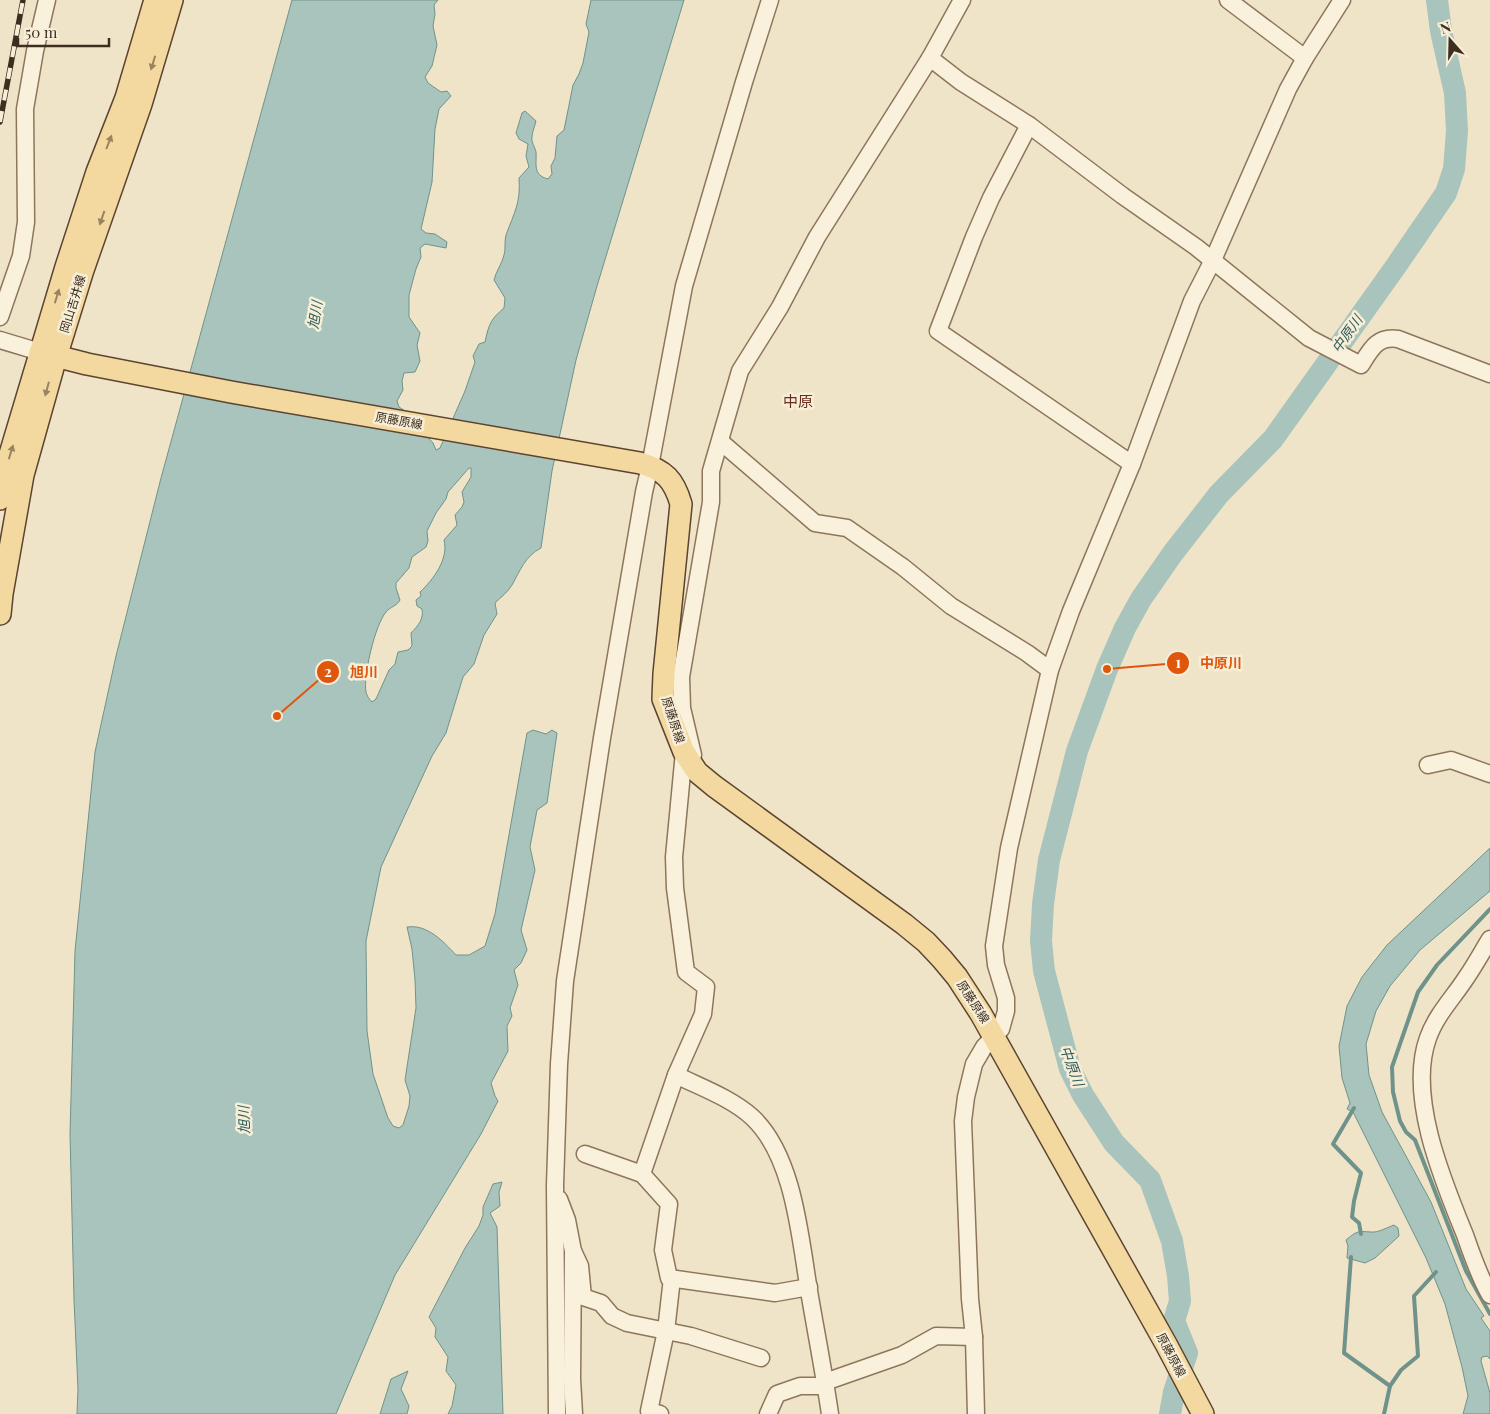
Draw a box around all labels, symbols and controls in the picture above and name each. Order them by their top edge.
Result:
scale bar [18,15,109,47]
north arrow [1425,15,1475,65]
text: N [1437,17,1453,38]
text: 50 m [25,22,58,42]
one-way arrow [149,56,157,71]
one-way arrow [105,134,113,149]
one-way arrow [98,210,105,225]
street label: 岡山吉井線 [56,273,88,335]
one-way arrow [53,288,61,303]
water label: 旭川 [303,298,326,330]
water label: 中原川 [1327,309,1368,356]
one-way arrow [43,382,51,397]
district label: 中原 [783,391,813,411]
street label: 原藤原線 [374,408,424,432]
one-way arrow [8,444,16,459]
callout: 中原川 [1165,648,1252,677]
text: 1 [1175,652,1181,672]
text: 中原川 [1200,653,1242,672]
callout: 旭川 [315,657,388,686]
text: 2 [324,661,332,681]
text: 旭川 [350,662,378,681]
street label: 原藤原線 [659,694,689,745]
street label: 原藤原線 [954,977,994,1026]
water label: 中原川 [1056,1043,1089,1091]
water label: 旭川 [233,1104,253,1134]
street label: 原藤原線 [1154,1330,1190,1379]

